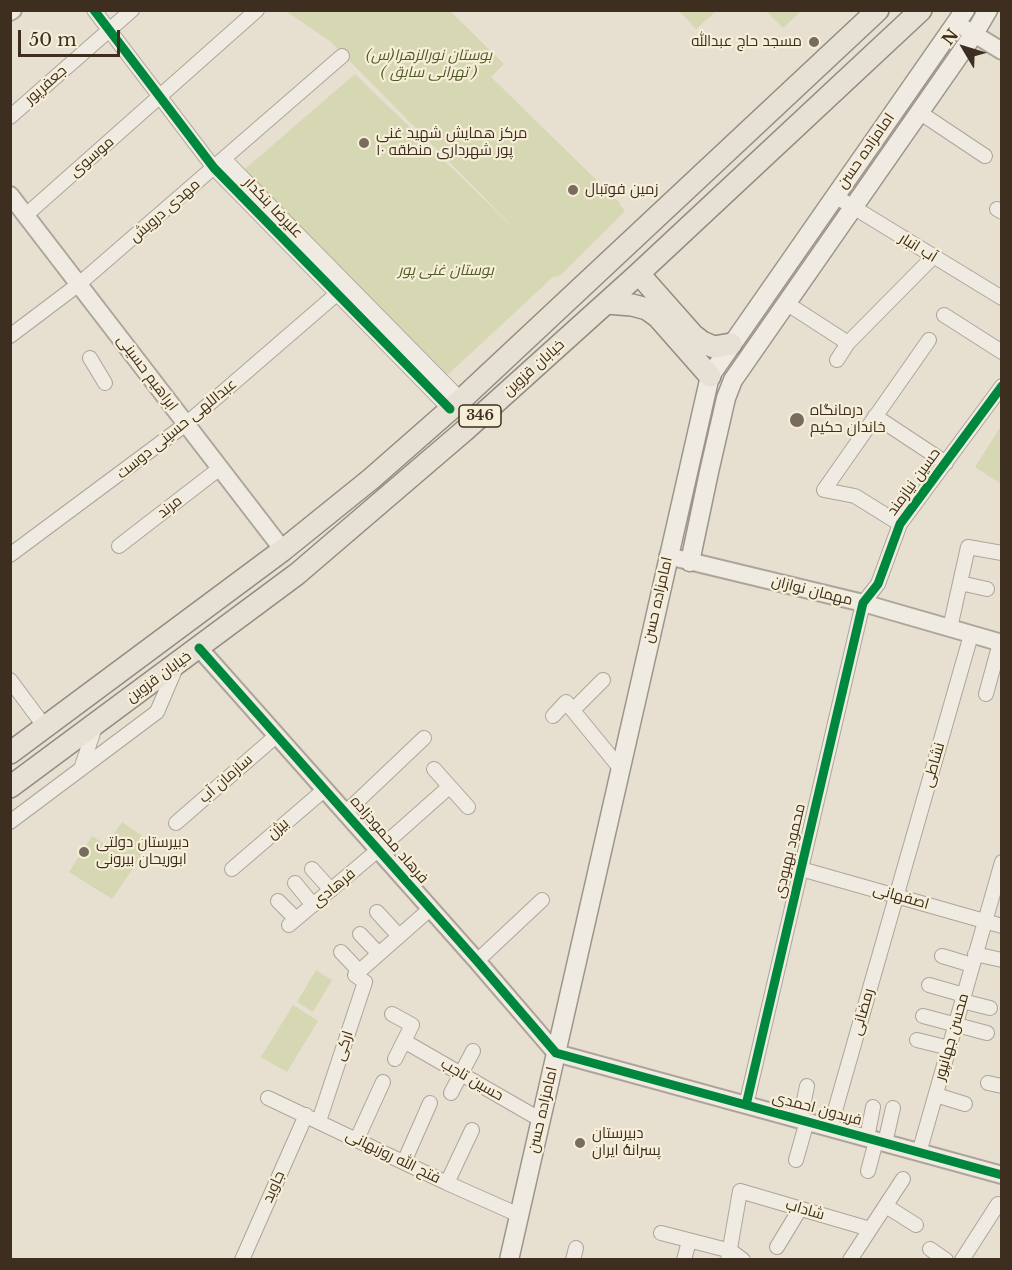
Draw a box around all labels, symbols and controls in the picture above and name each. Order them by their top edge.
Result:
scale bar [21,18,123,56]
north arrow [934,18,994,78]
text: N [937,25,962,49]
text: 50 m [29,29,77,51]
place label: مسجد حاج عبدالله [691,33,802,51]
marker: مسجد حاج عبدالله [807,35,821,49]
park label: بوستان نورالزهرا(س) ( تهرانی سابق ) [366,47,492,82]
street label: جعفرپور [21,62,71,108]
street label: امامزاده حسن [833,110,899,192]
place label: مرکز همایش شهید غنی پور شهرداری منطقه ۱۰ [376,125,527,160]
street label: موسوی [66,133,118,181]
marker: مرکز همایش شهید غنی پور شهرداری منطقه ۱۰ [357,136,371,150]
street label: علیرضا بنکدار [240,174,306,242]
street label: مهدی درویش [126,176,204,246]
place label: زمین فوتبال [585,181,658,199]
marker: زمین فوتبال [566,183,580,197]
street label: آب انبار [896,230,940,266]
park label: بوستان غنی پور [398,262,494,280]
street label: ابراهیم حسینی [113,331,181,415]
street label: خیابان قزوین [500,336,568,400]
street label: عبداللهی حسینی دوست [113,375,241,483]
place label: درمانگاه خاندان حکیم [810,402,886,437]
road number: 346 [459,405,501,427]
marker: درمانگاه خاندان حکیم [788,411,806,429]
street label: حسین نیازمند [883,445,945,519]
street label: مرند [154,492,186,522]
street label: امامزاده حسن [639,555,677,645]
street label: مهمان نوازان [770,572,854,610]
street label: خیابان قزوین [123,647,195,707]
street label: نشاطی [919,741,949,789]
street label: سازمان آب [196,751,256,807]
street label: فرهاد محمودزاده [346,793,432,887]
street label: محمود بهبودی [770,802,810,900]
street label: بیژن [263,815,293,843]
place label: دبیرستان دولتی ابوریحان بیرونی [96,834,189,869]
marker: دبیرستان دولتی ابوریحان بیرونی [77,845,91,859]
street label: فرهادی [309,865,359,911]
street label: اصفهانی [871,880,931,914]
street label: رمضانی [848,986,878,1038]
street label: محسن جهانپور [931,991,973,1083]
street label: ارکی [331,1029,357,1063]
street label: حسین تاجب [437,1055,507,1105]
street label: امامزاده حسن [524,1065,562,1155]
street label: فریدون احمدی [770,1088,864,1130]
place label: دبیرستان پسرانهٔ ایران [592,1125,661,1160]
street label: فتح الله روزبهانی [343,1126,443,1188]
marker: دبیرستان پسرانهٔ ایران [573,1136,587,1150]
street label: جاوید [259,1168,289,1206]
street label: شاداب [783,1196,827,1224]

